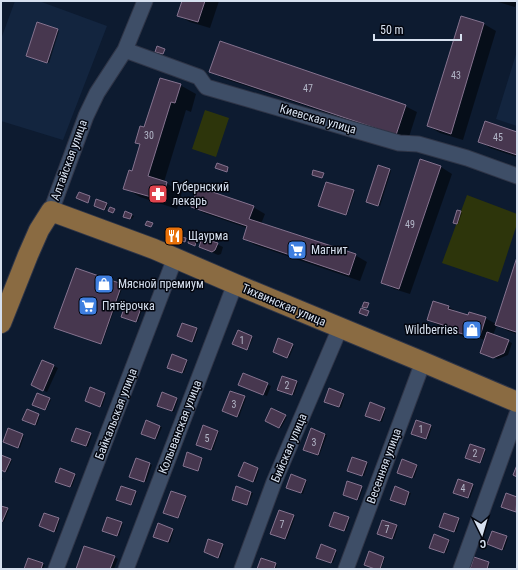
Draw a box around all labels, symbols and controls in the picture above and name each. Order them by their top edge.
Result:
scale bar [374,16,461,42]
text: 50 m [380,23,404,37]
house number: 43 [451,70,461,81]
house number: 47 [303,83,313,94]
street label: Киевская улица [278,101,358,137]
street label: Алтайская улица [48,118,90,202]
house number: 30 [144,130,154,141]
house number: 45 [493,132,503,143]
place label: Губернский лекарь [172,180,229,208]
pharmacy icon: Губернский лекарь [147,183,169,205]
house number: 49 [405,219,415,230]
restaurant icon: Щаурма [163,225,185,247]
place label: Щаурма [188,229,228,243]
supermarket icon: Магнит [286,239,308,261]
place label: Магнит [311,243,348,257]
shop icon: Мясной премиум [93,273,115,295]
place label: Мясной премиум [118,277,204,291]
street label: Тихвинская улица [240,281,328,329]
supermarket icon: Пятёрочка [77,295,99,317]
place label: Пятёрочка [102,299,155,313]
shop icon: Wildberries [461,319,483,341]
place label: Wildberries [405,323,458,337]
house number: 1 [240,335,244,346]
street label: Байкальская улица [92,366,140,462]
street label: Колыванская улица [156,378,204,476]
house number: 2 [285,380,290,391]
house number: 3 [232,399,237,410]
street label: Бийская улица [268,411,310,485]
house number: 1 [419,424,423,435]
street label: Весенняя улица [364,426,404,505]
house number: 5 [205,433,210,444]
house number: 3 [312,437,317,448]
house number: 2 [473,448,478,459]
house number: 4 [461,483,466,494]
north arrow [462,514,502,554]
house number: 7 [280,519,285,530]
house number: 7 [385,524,390,535]
text: С [479,537,487,550]

